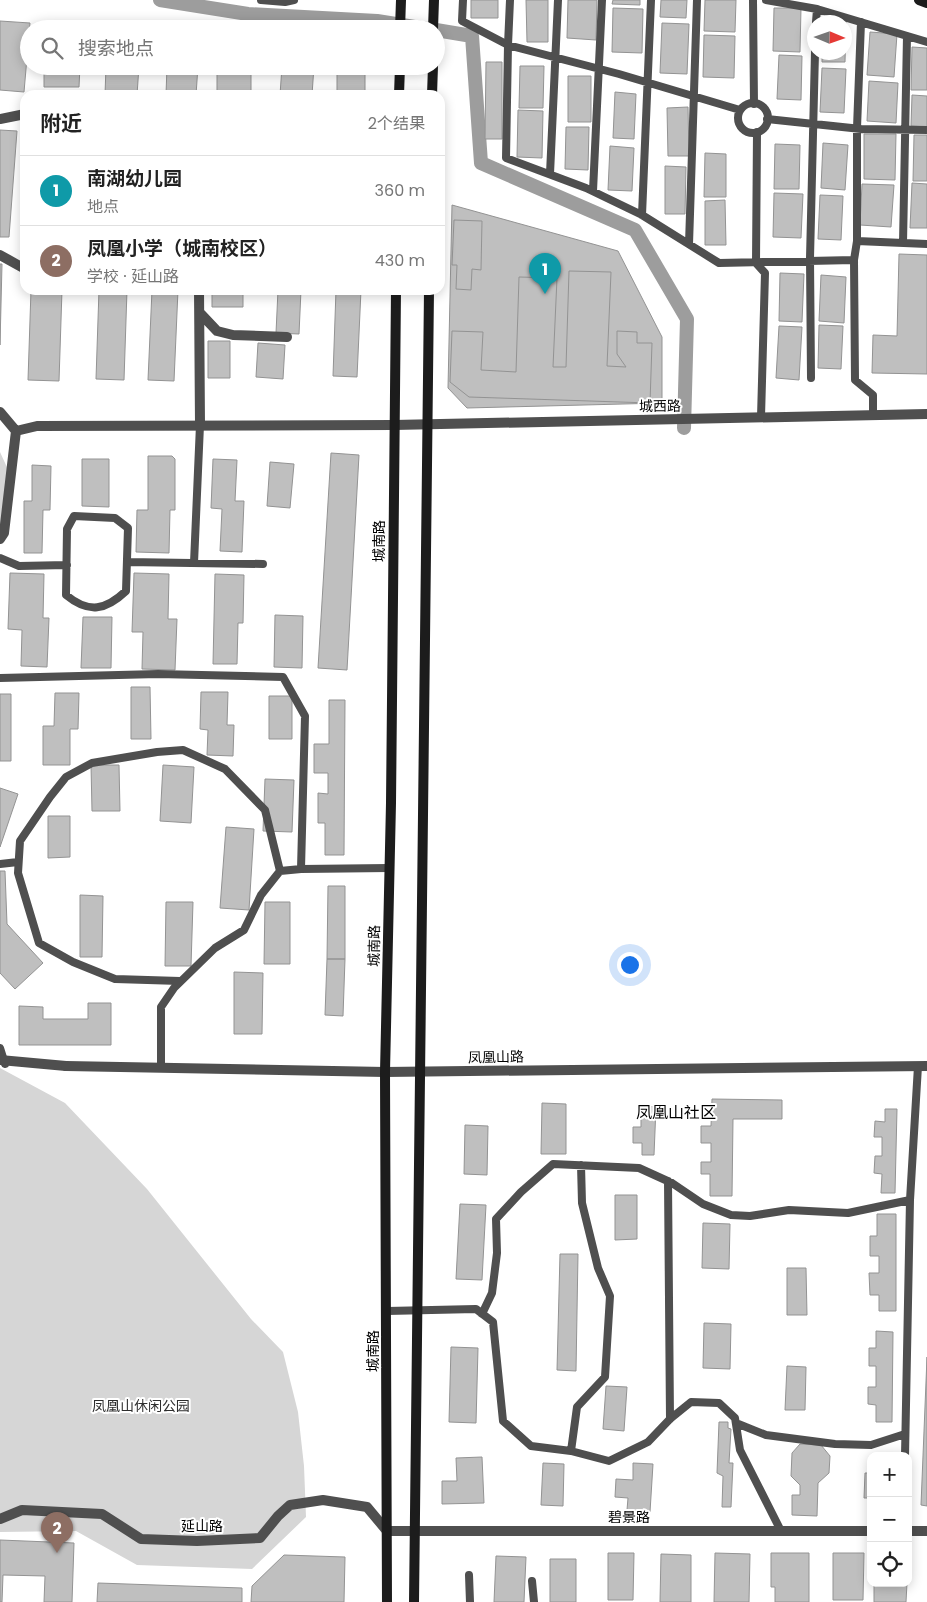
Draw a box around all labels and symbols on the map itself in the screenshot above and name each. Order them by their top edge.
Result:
north arrow [807,15,852,60]
pin: 1 [529,253,561,294]
street label: 城西路 [639,396,681,416]
street label: 城南路 [369,520,389,562]
street label: 城南路 [364,925,384,967]
your location [617,952,643,978]
street label: 凤凰山路 [468,1047,524,1067]
district label: 凤凰山社区 [636,1101,716,1124]
street label: 城南路 [363,1330,383,1372]
park label: 凤凰山休闲公园 [92,1396,190,1416]
street label: 碧景路 [608,1507,650,1527]
pin: 2 [41,1512,73,1553]
street label: 延山路 [181,1516,223,1536]

